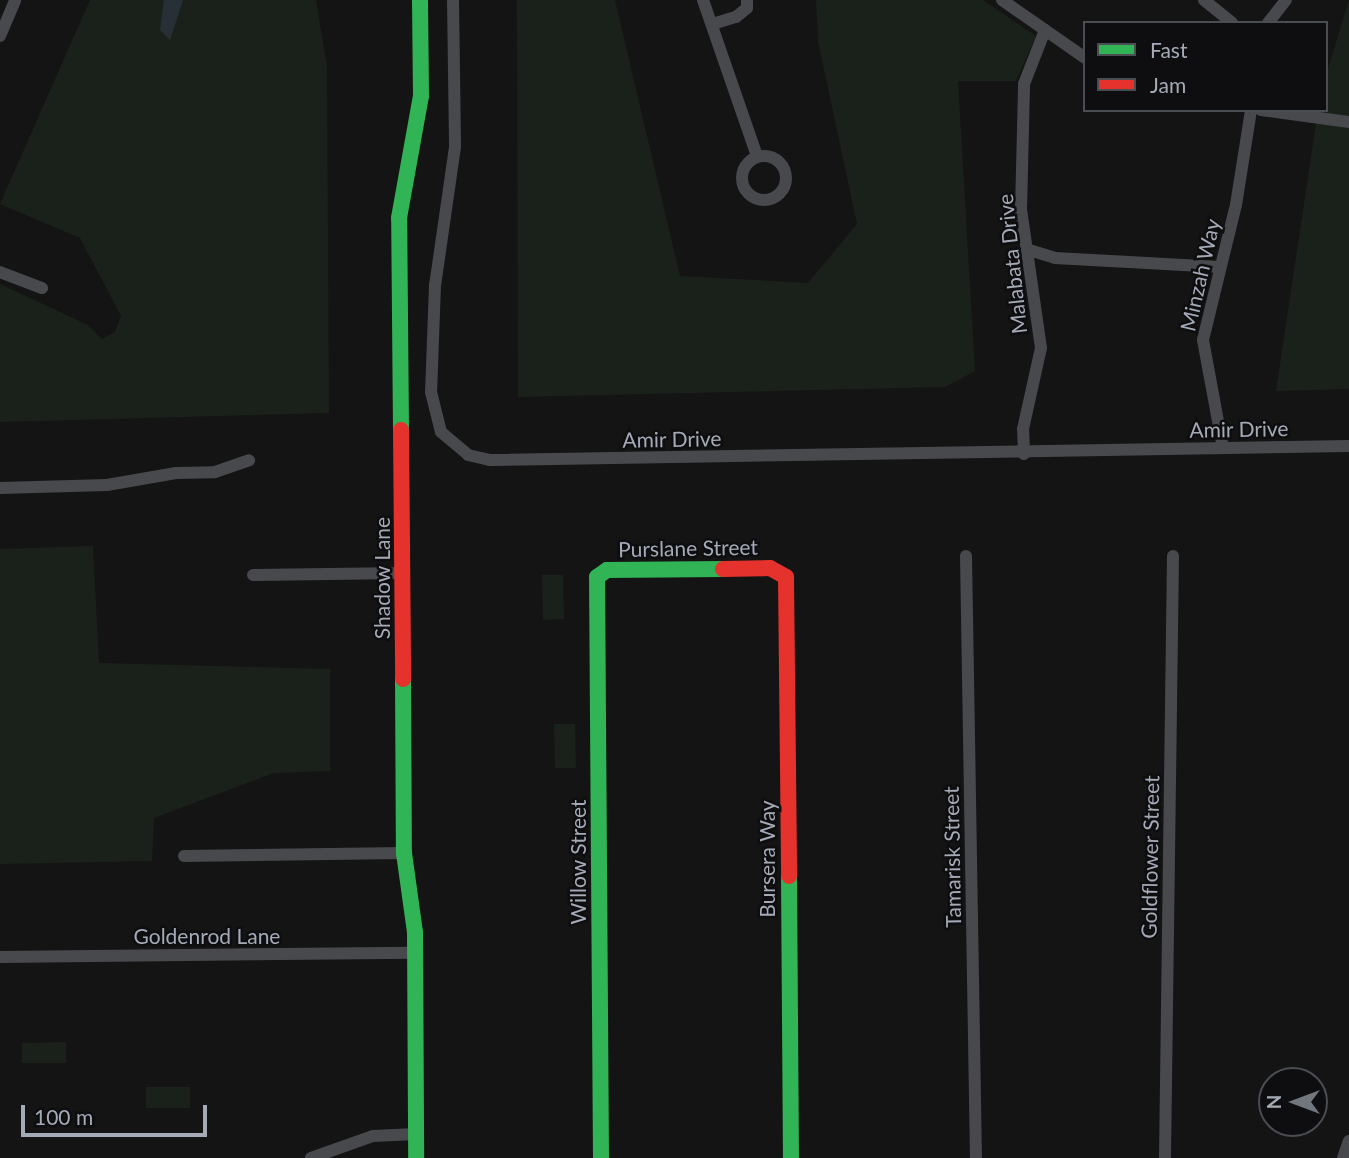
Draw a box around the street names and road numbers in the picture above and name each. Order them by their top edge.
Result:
street label: Malabata Drive [992,193,1032,335]
street label: Minzah Way [1175,216,1225,334]
street label: Amir Drive [1189,416,1289,442]
street label: Amir Drive [622,426,722,452]
street label: Shadow Lane [369,517,395,639]
street label: Purslane Street [618,534,758,562]
street label: Goldflower Street [1136,775,1164,939]
street label: Tamarisk Street [938,786,966,928]
street label: Willow Street [565,799,591,925]
street label: Bursera Way [754,800,780,918]
street label: Goldenrod Lane [134,923,280,949]

